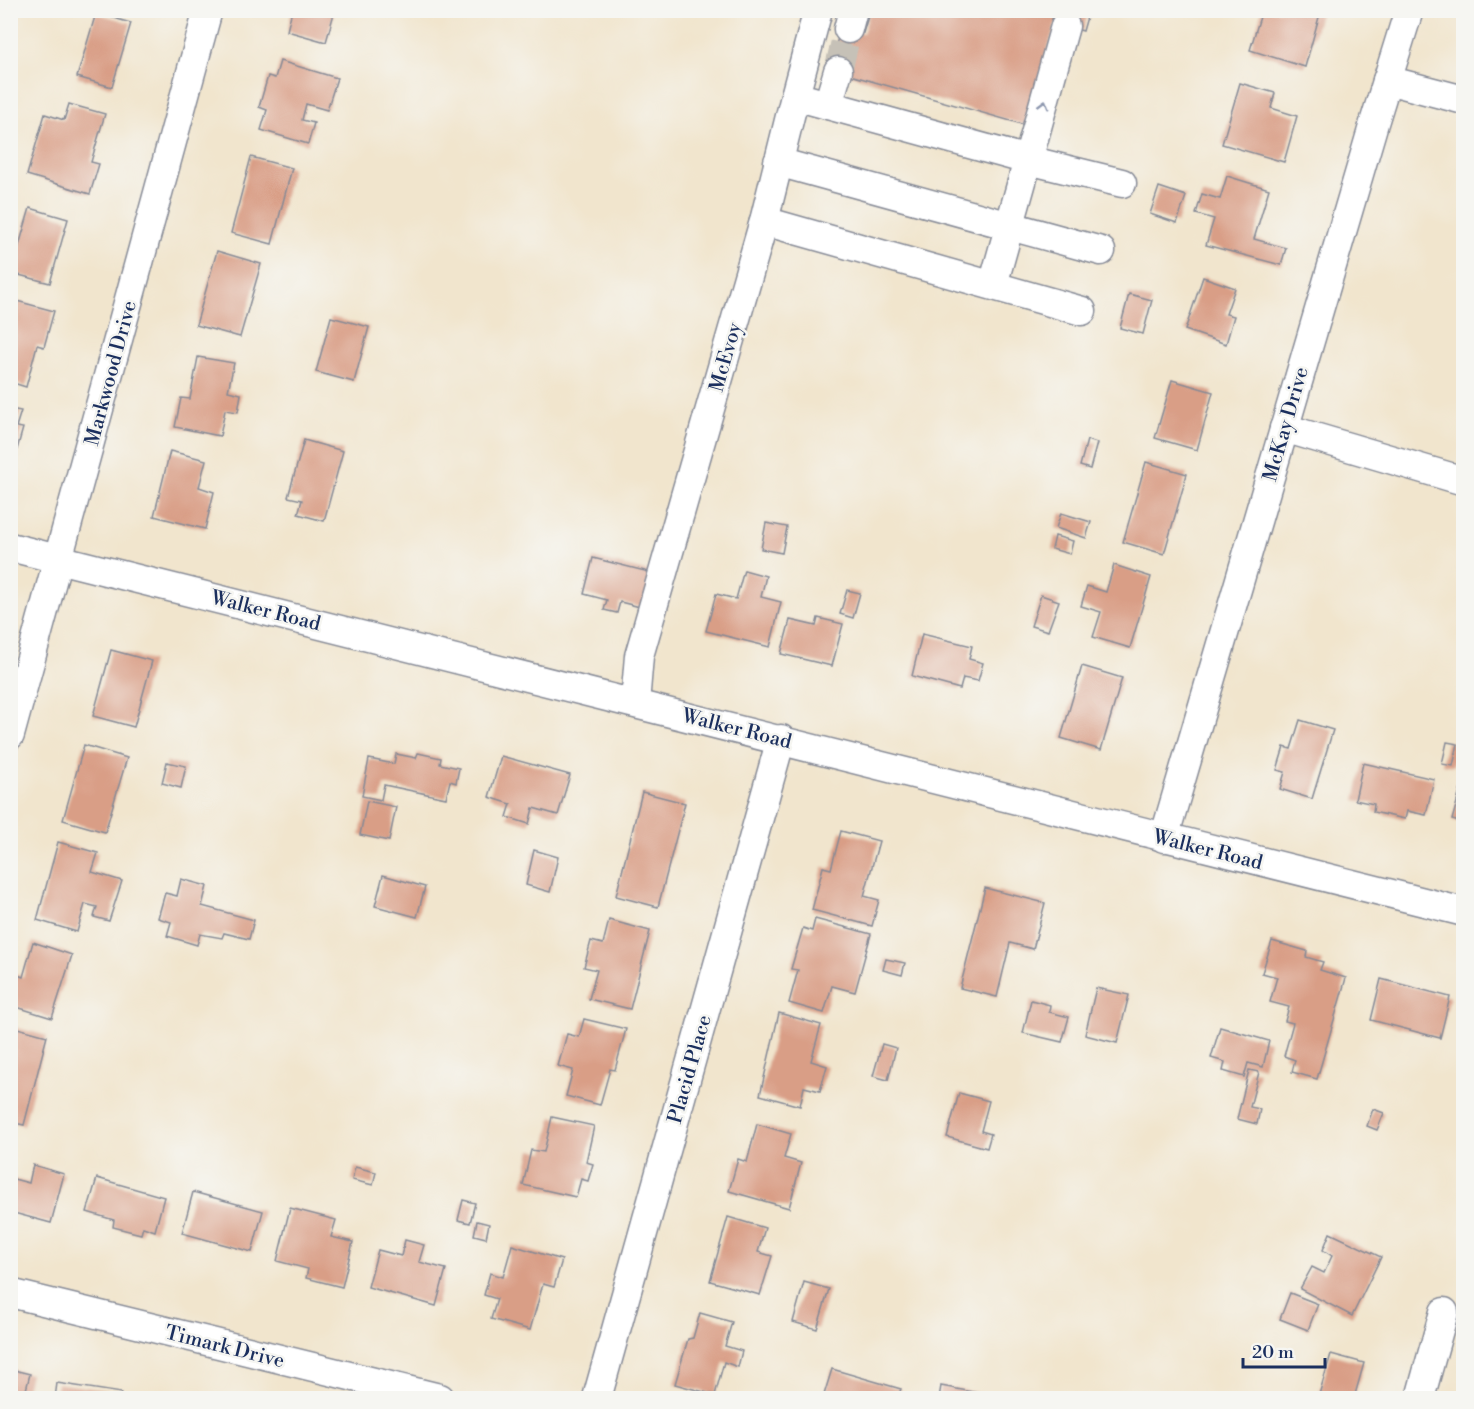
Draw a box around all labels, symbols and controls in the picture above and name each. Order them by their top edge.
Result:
one-way arrow [1036,99,1049,109]
street label: Markwood Drive [80,298,143,449]
street label: McEvoy [705,320,748,395]
street label: McKay Drive [1258,364,1315,485]
street label: Walker Road [207,585,324,637]
street label: Walker Road [678,703,795,755]
street label: Walker Road [1149,824,1266,876]
street label: Placid Place [663,1012,718,1127]
street label: Timark Drive [162,1321,287,1374]
scale bar [1243,1331,1326,1369]
text: 20 m [1252,1341,1294,1364]

